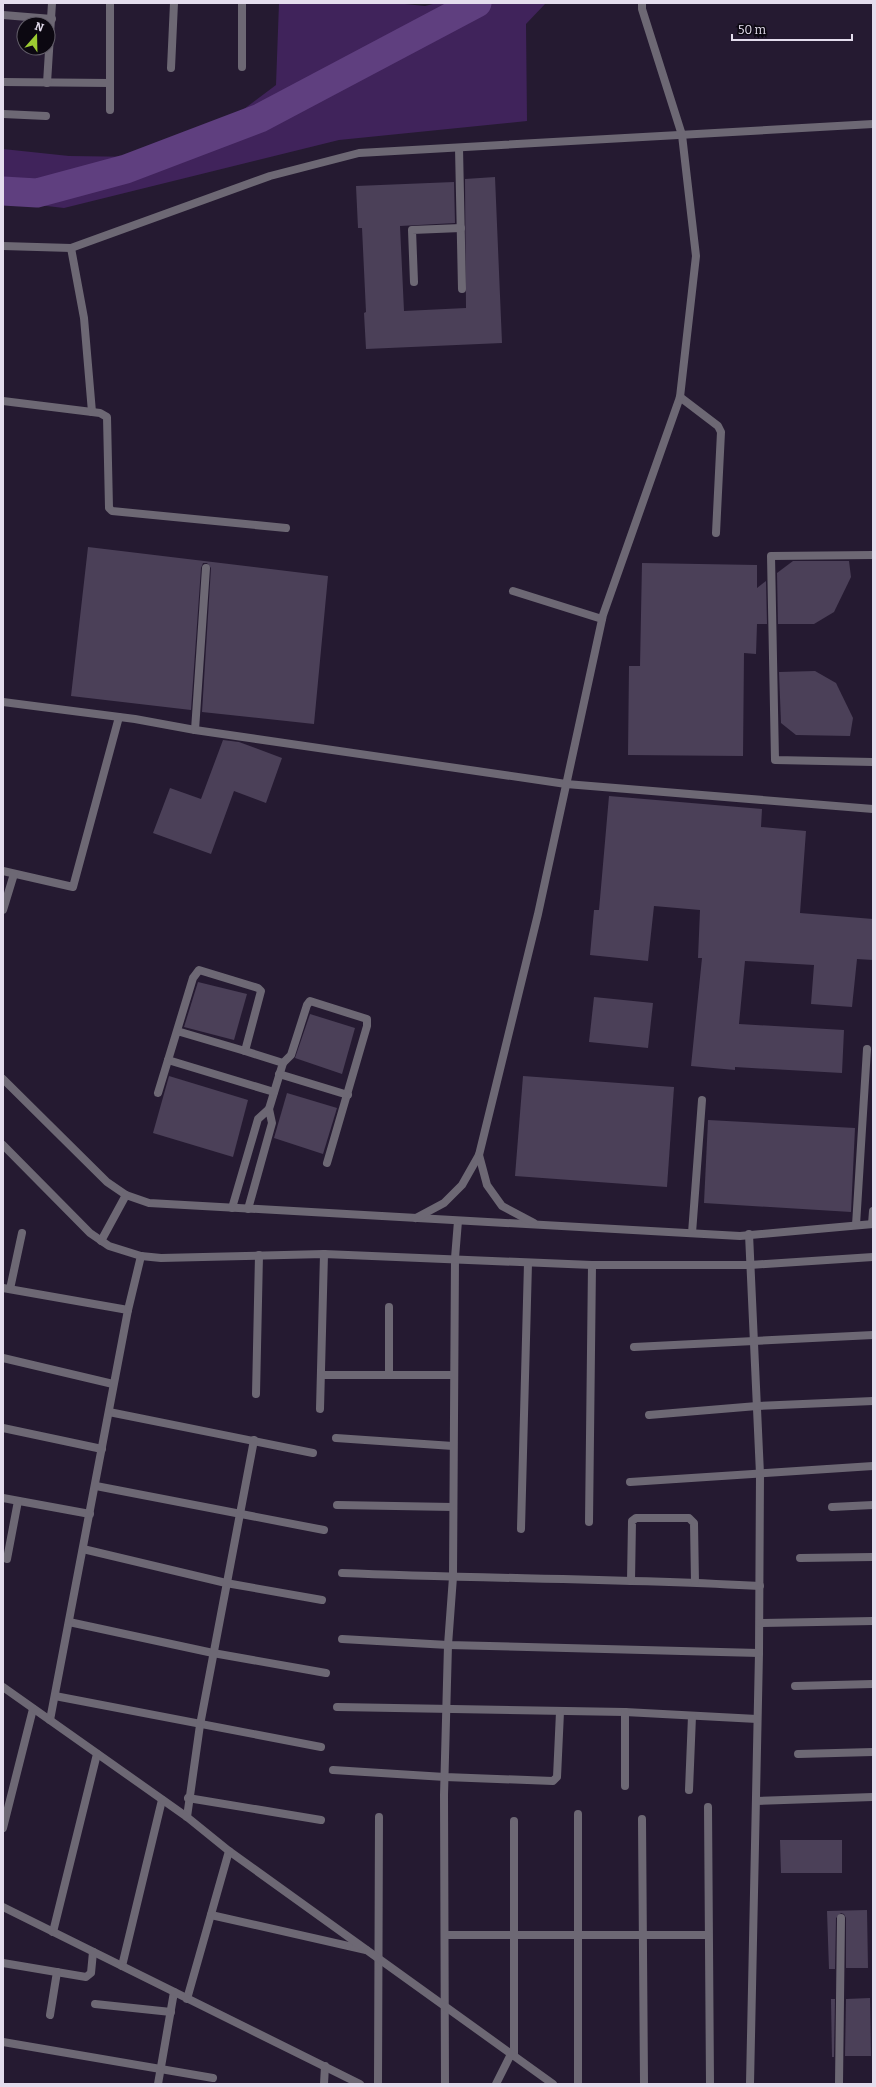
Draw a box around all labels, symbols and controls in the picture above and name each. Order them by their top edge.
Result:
north arrow [16,16,56,56]
scale bar [732,16,852,42]
text: N [33,20,46,35]
text: 50 m [738,23,767,37]

